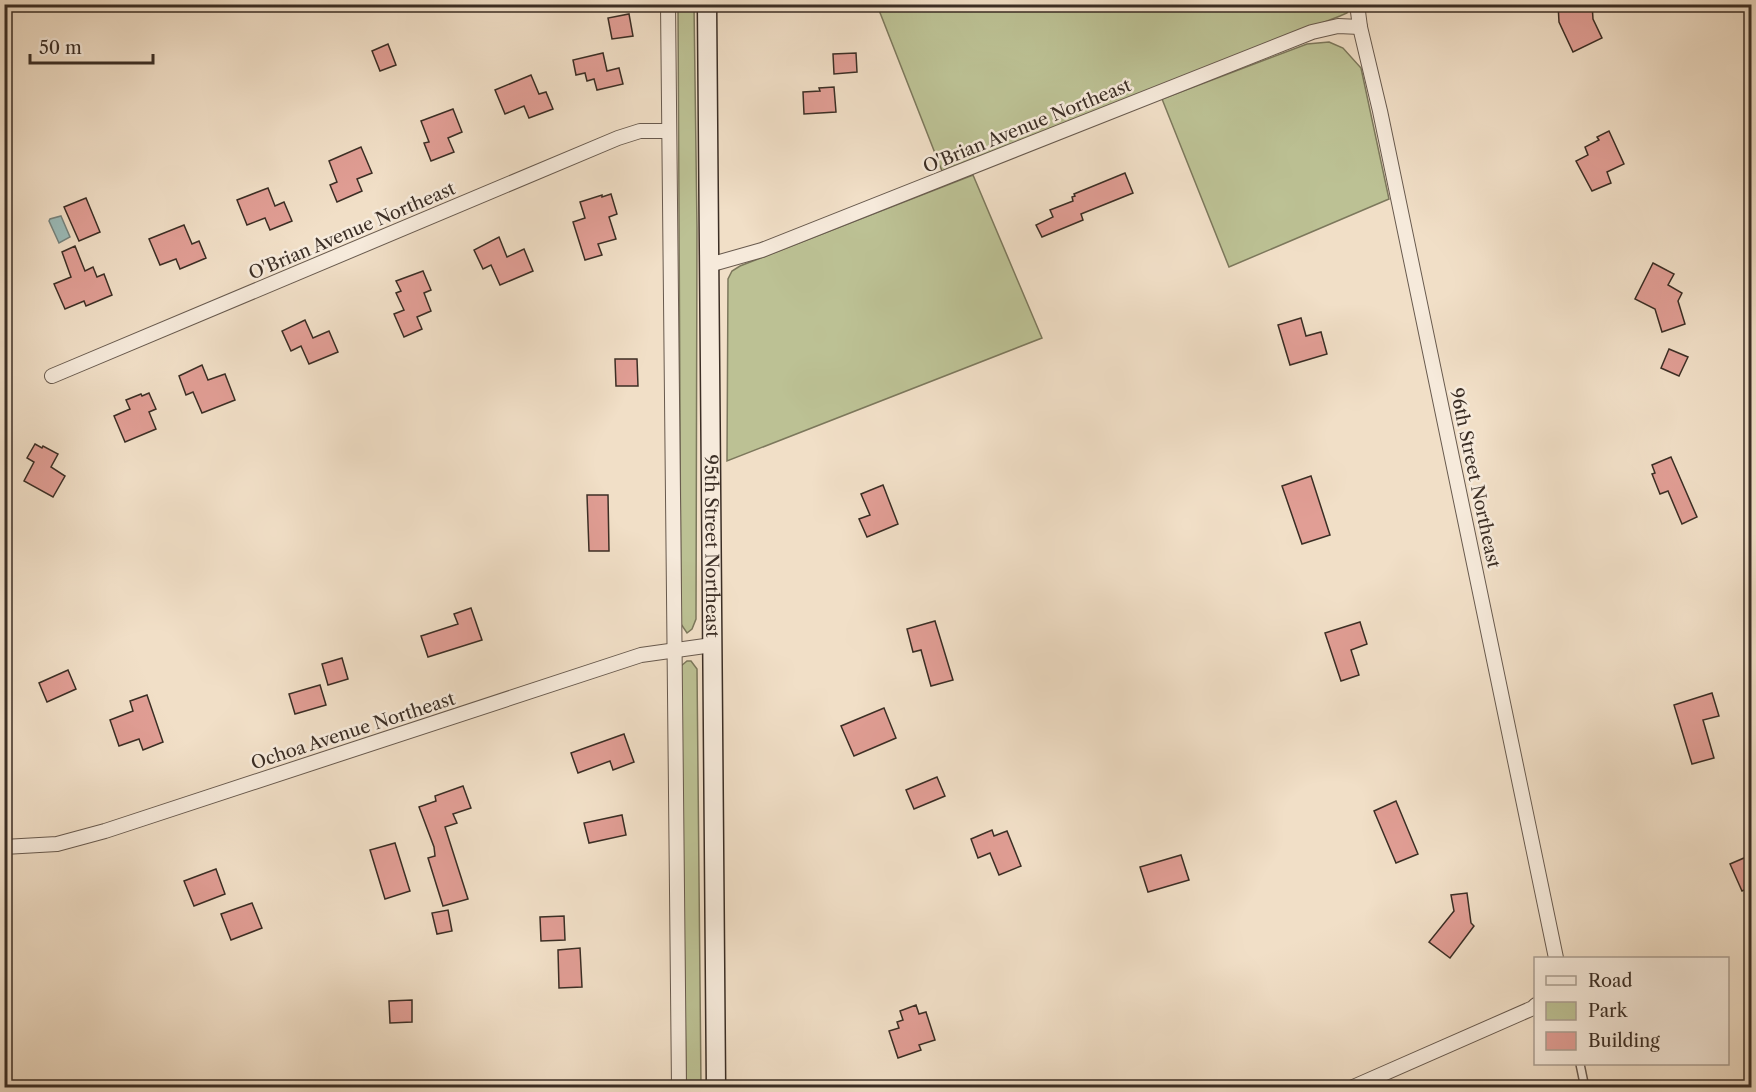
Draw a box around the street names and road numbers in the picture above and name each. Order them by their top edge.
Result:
street label: O'Brian Avenue Northeast [920,74,1135,178]
street label: O'Brian Avenue Northeast [245,177,459,285]
street label: 96th Street Northeast [1445,386,1505,571]
street label: 95th Street Northeast [700,454,723,638]
street label: Ochoa Avenue Northeast [248,687,458,774]

